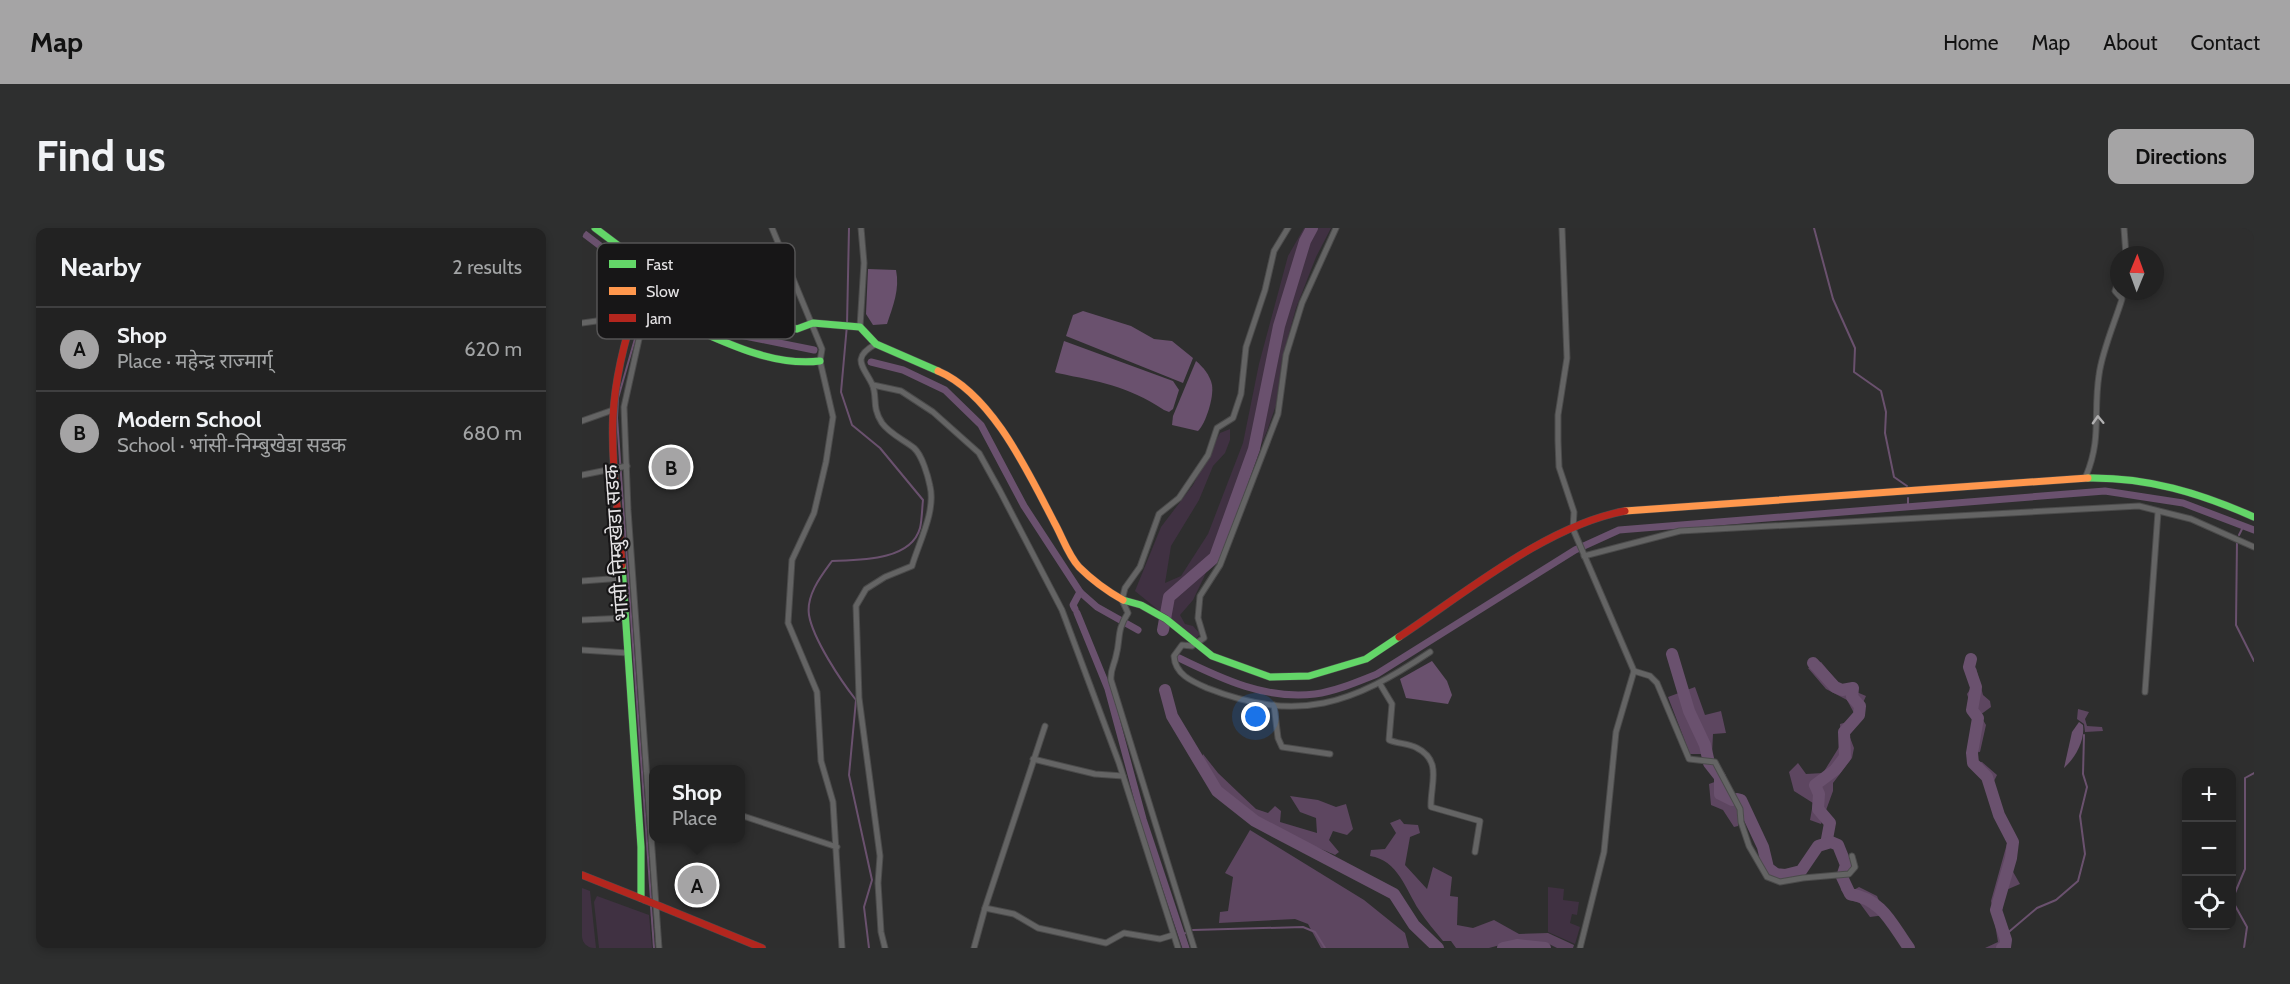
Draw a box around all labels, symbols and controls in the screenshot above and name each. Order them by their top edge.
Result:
text: Map [30,25,83,59]
text: Home [1943,30,1999,55]
text: Map [2032,30,2070,55]
text: About [2103,30,2157,55]
text: Contact [2190,30,2260,55]
button: Directions [2108,129,2254,184]
text: Find us [36,130,165,182]
legend [597,243,795,339]
north arrow [2110,246,2164,300]
text: Nearby [60,251,141,283]
text: 2 results [452,255,522,279]
text: Fast [646,255,674,274]
text: Slow [646,282,680,301]
text: Jam [645,309,672,328]
text: Shop [117,322,167,349]
text: A [73,337,86,361]
text: 620 m [464,337,522,361]
text: Place · महेन्द्र राज्मार्ग् [117,349,273,373]
text: Modern School [117,406,262,433]
one-way arrow [2092,415,2104,424]
text: B [73,421,86,445]
text: 680 m [463,421,522,445]
text: School · भांसी-निम्बुखेडा सडक [117,433,346,457]
pin: B [652,444,691,490]
street label: भांसी-निम्बुखेडा सडक [599,463,634,622]
your location [1241,702,1270,731]
popup [649,765,745,843]
map controls [2182,768,2236,930]
button: + [2182,768,2236,822]
text: Shop [672,779,722,806]
text: Place [672,806,717,830]
button: − [2182,822,2236,876]
pin: A [678,862,716,908]
button: locate [2182,876,2236,930]

